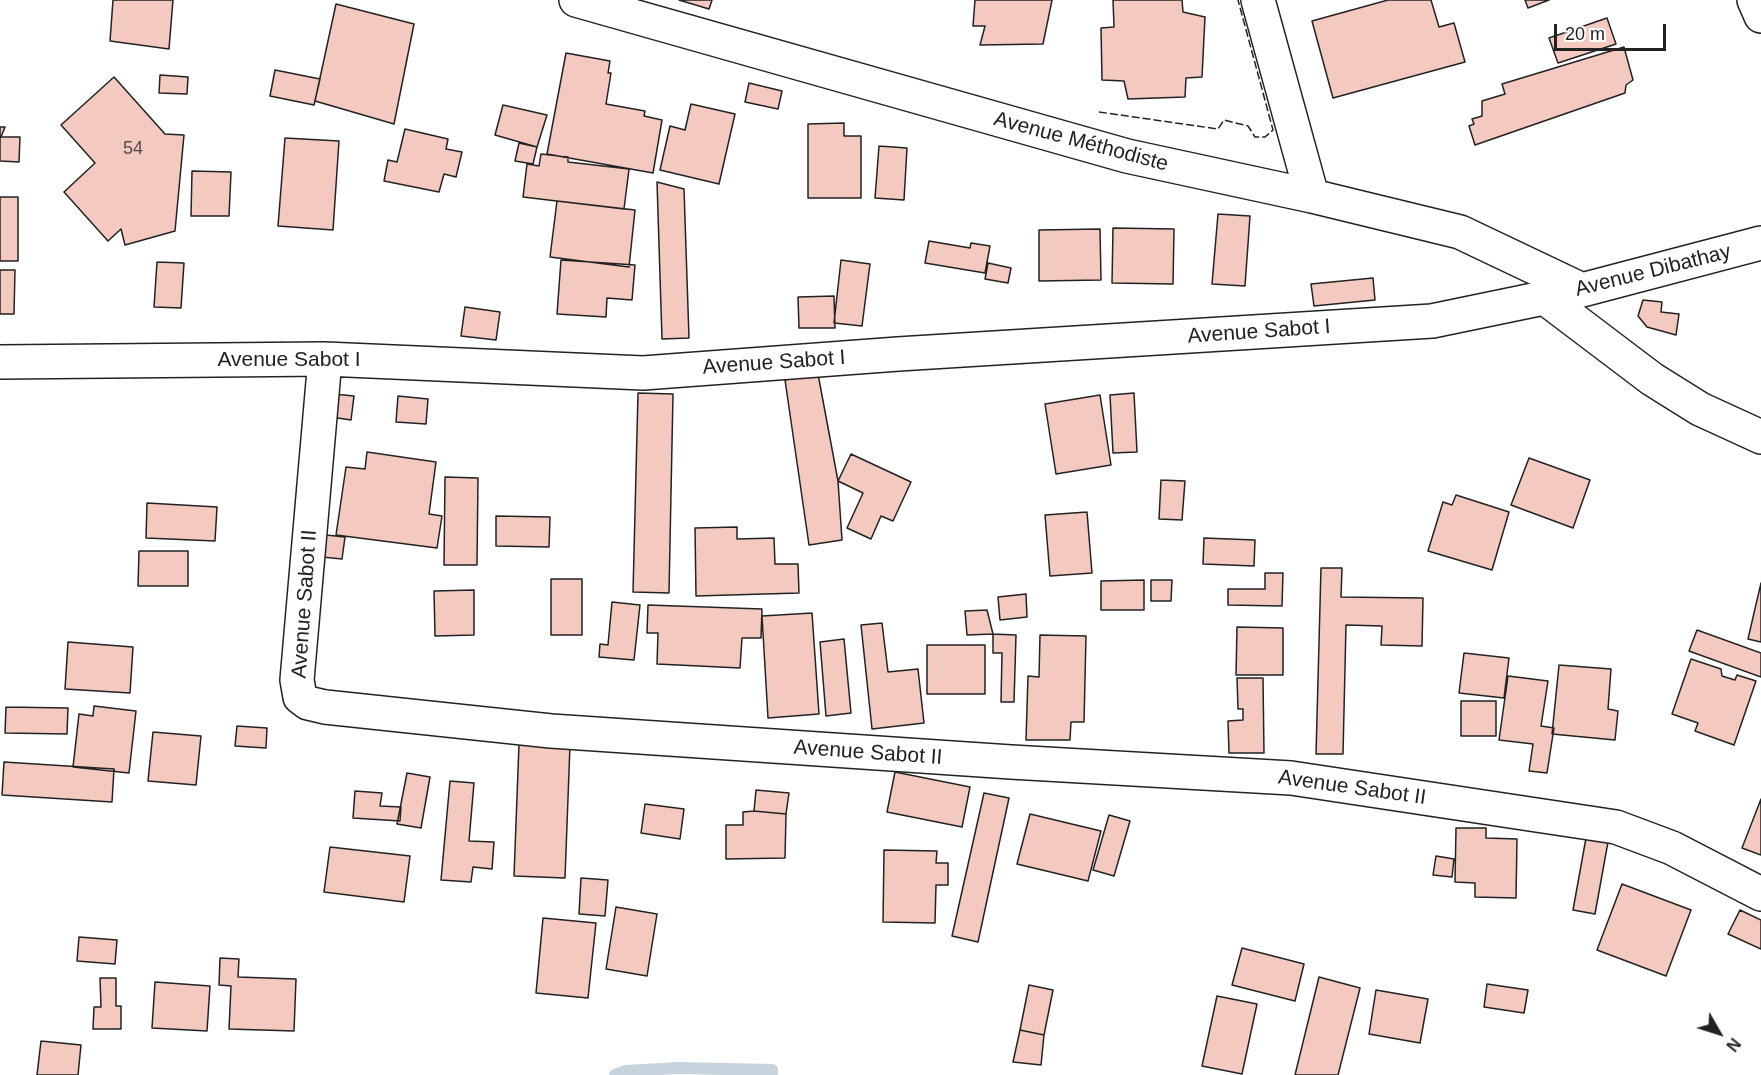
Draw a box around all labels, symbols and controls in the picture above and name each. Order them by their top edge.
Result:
scale bar [1557,12,1670,50]
text: 20 m [1565,24,1605,44]
street label: Avenue Méthodiste [991,107,1171,177]
house number: 54 [123,138,143,160]
street label: Avenue Dibathay [1573,239,1733,303]
street label: Avenue Sabot I [1187,314,1331,350]
street label: Avenue Sabot I [702,345,846,381]
street label: Avenue Sabot I [217,347,361,373]
street label: Avenue Sabot II [287,529,323,679]
street label: Avenue Sabot II [793,735,943,771]
street label: Avenue Sabot II [1276,765,1428,811]
north arrow [1689,1003,1749,1063]
text: N [1723,1035,1744,1054]

